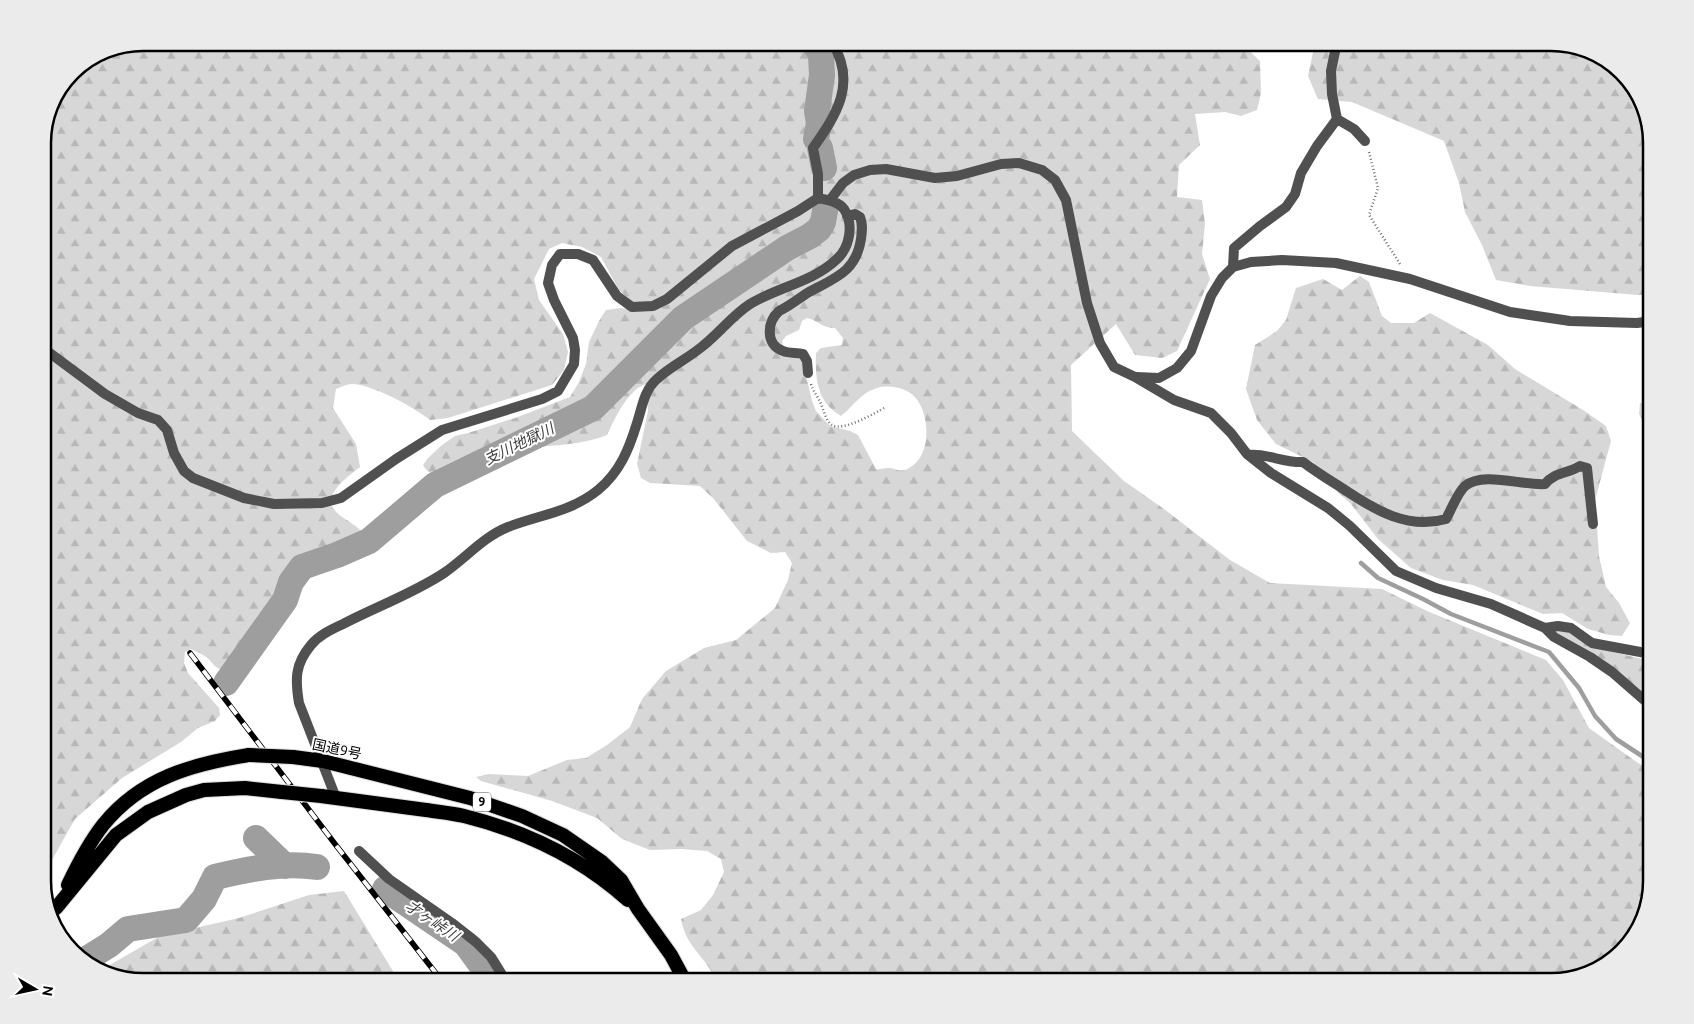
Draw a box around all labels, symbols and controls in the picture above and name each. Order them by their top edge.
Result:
water label: 支川地獄川 [481,419,558,468]
street label: 国道9号 [311,736,363,762]
road number: 9 [473,792,491,812]
water label: 才ヶ峠川 [403,897,464,946]
north arrow [10,964,60,1014]
text: N [39,985,57,997]

